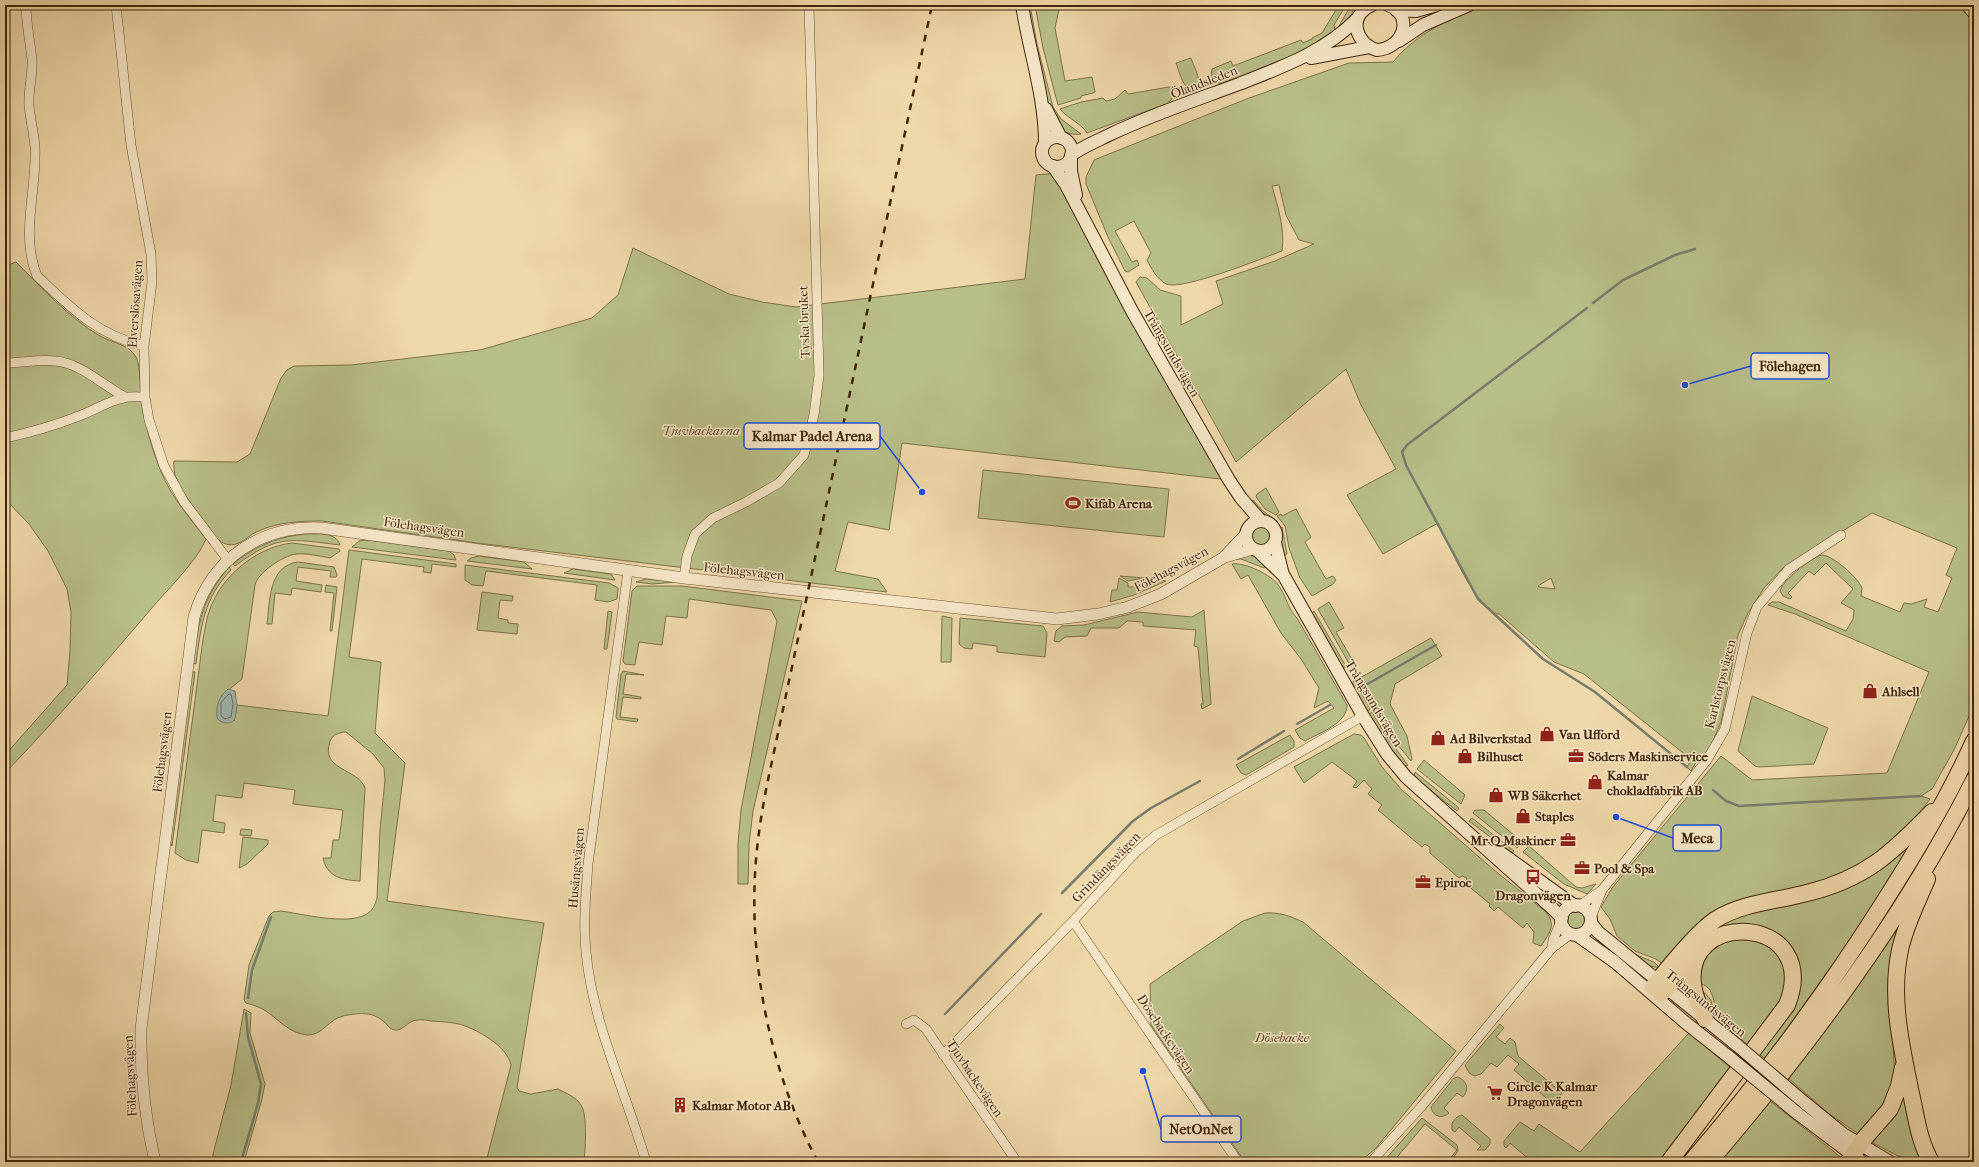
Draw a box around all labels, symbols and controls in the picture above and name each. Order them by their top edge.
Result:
street label: Ölandsleden [1169,62,1240,102]
street label: Elverslösavägen [124,259,146,349]
street label: Tyska bruket [795,285,813,359]
street label: Trångsundsvägen [1141,306,1203,400]
callout: Fölehagen [1751,353,1829,379]
text: Fölehagen [1758,358,1822,375]
park label: Tjuvbackarna [662,423,740,438]
callout: Kalmar Padel Arena [744,423,880,449]
text: Kalmar Padel Arena [752,428,873,445]
sports icon: Kifab Arena [1064,494,1082,512]
place label: Kifab Arena [1085,496,1153,511]
street label: Fölehagsvägen [383,514,466,540]
street label: Fölehagsvägen [1131,543,1211,595]
street label: Fölehagsvägen [703,559,786,583]
street label: Karlstorpsvägen [1702,637,1738,730]
street label: Trångsundsvägen [1342,657,1406,750]
shop icon: Ahlsell [1861,682,1879,700]
place label: Ahlsell [1881,684,1920,699]
street label: Fölehagsvägen [150,710,174,793]
shop icon: Van Ufford [1538,725,1556,743]
place label: Van Ufford [1558,727,1621,742]
shop icon: Ad Bilverkstad [1429,729,1447,747]
place label: Ad Bilverkstad [1449,731,1532,746]
shop icon: Bilhuset [1456,747,1474,765]
office icon: Söders Maskinservice [1567,747,1585,765]
place label: Bilhuset [1477,749,1524,764]
place label: Söders Maskinservice [1588,749,1708,764]
place label: Kalmar chokladfabrik AB [1607,768,1703,798]
shop icon: Kalmar chokladfabrik AB [1586,773,1604,791]
shop icon: WB Säkerhet [1487,786,1505,804]
place label: WB Säkerhet [1507,788,1582,803]
shop icon: Staples [1514,807,1532,825]
place label: Staples [1535,809,1574,825]
callout: Meca [1673,825,1721,851]
street label: Husängsvägen [565,827,587,909]
street label: Grindängsvägen [1069,828,1144,905]
text: Meca [1680,830,1714,847]
office icon: Mr Q Maskiner [1559,831,1577,849]
place label: Mr Q Maskiner [1469,833,1556,848]
office icon: Pool & Spa [1573,859,1591,877]
place label: Pool & Spa [1594,861,1655,877]
bus stop icon: Dragonvägen [1524,868,1542,886]
office icon: Epiroc [1414,873,1432,891]
place label: Epiroc [1435,875,1472,891]
place label: Dragonvägen [1495,888,1571,904]
street label: Trångsundsvägen [1663,966,1749,1040]
street label: Dösebackevägen [1134,992,1198,1077]
park label: Dösebacke [1254,1030,1310,1045]
street label: Fölehagsvägen [120,1034,140,1117]
street label: Tjuvbackevägen [943,1036,1007,1120]
place label: Circle K Kalmar Dragonvägen [1507,1079,1598,1110]
supermarket icon: Circle K Kalmar Dragonvägen [1486,1084,1504,1102]
building icon: Kalmar Motor AB [671,1096,689,1114]
place label: Kalmar Motor AB [692,1098,791,1113]
callout: NetOnNet [1161,1116,1241,1142]
text: NetOnNet [1169,1121,1234,1138]

